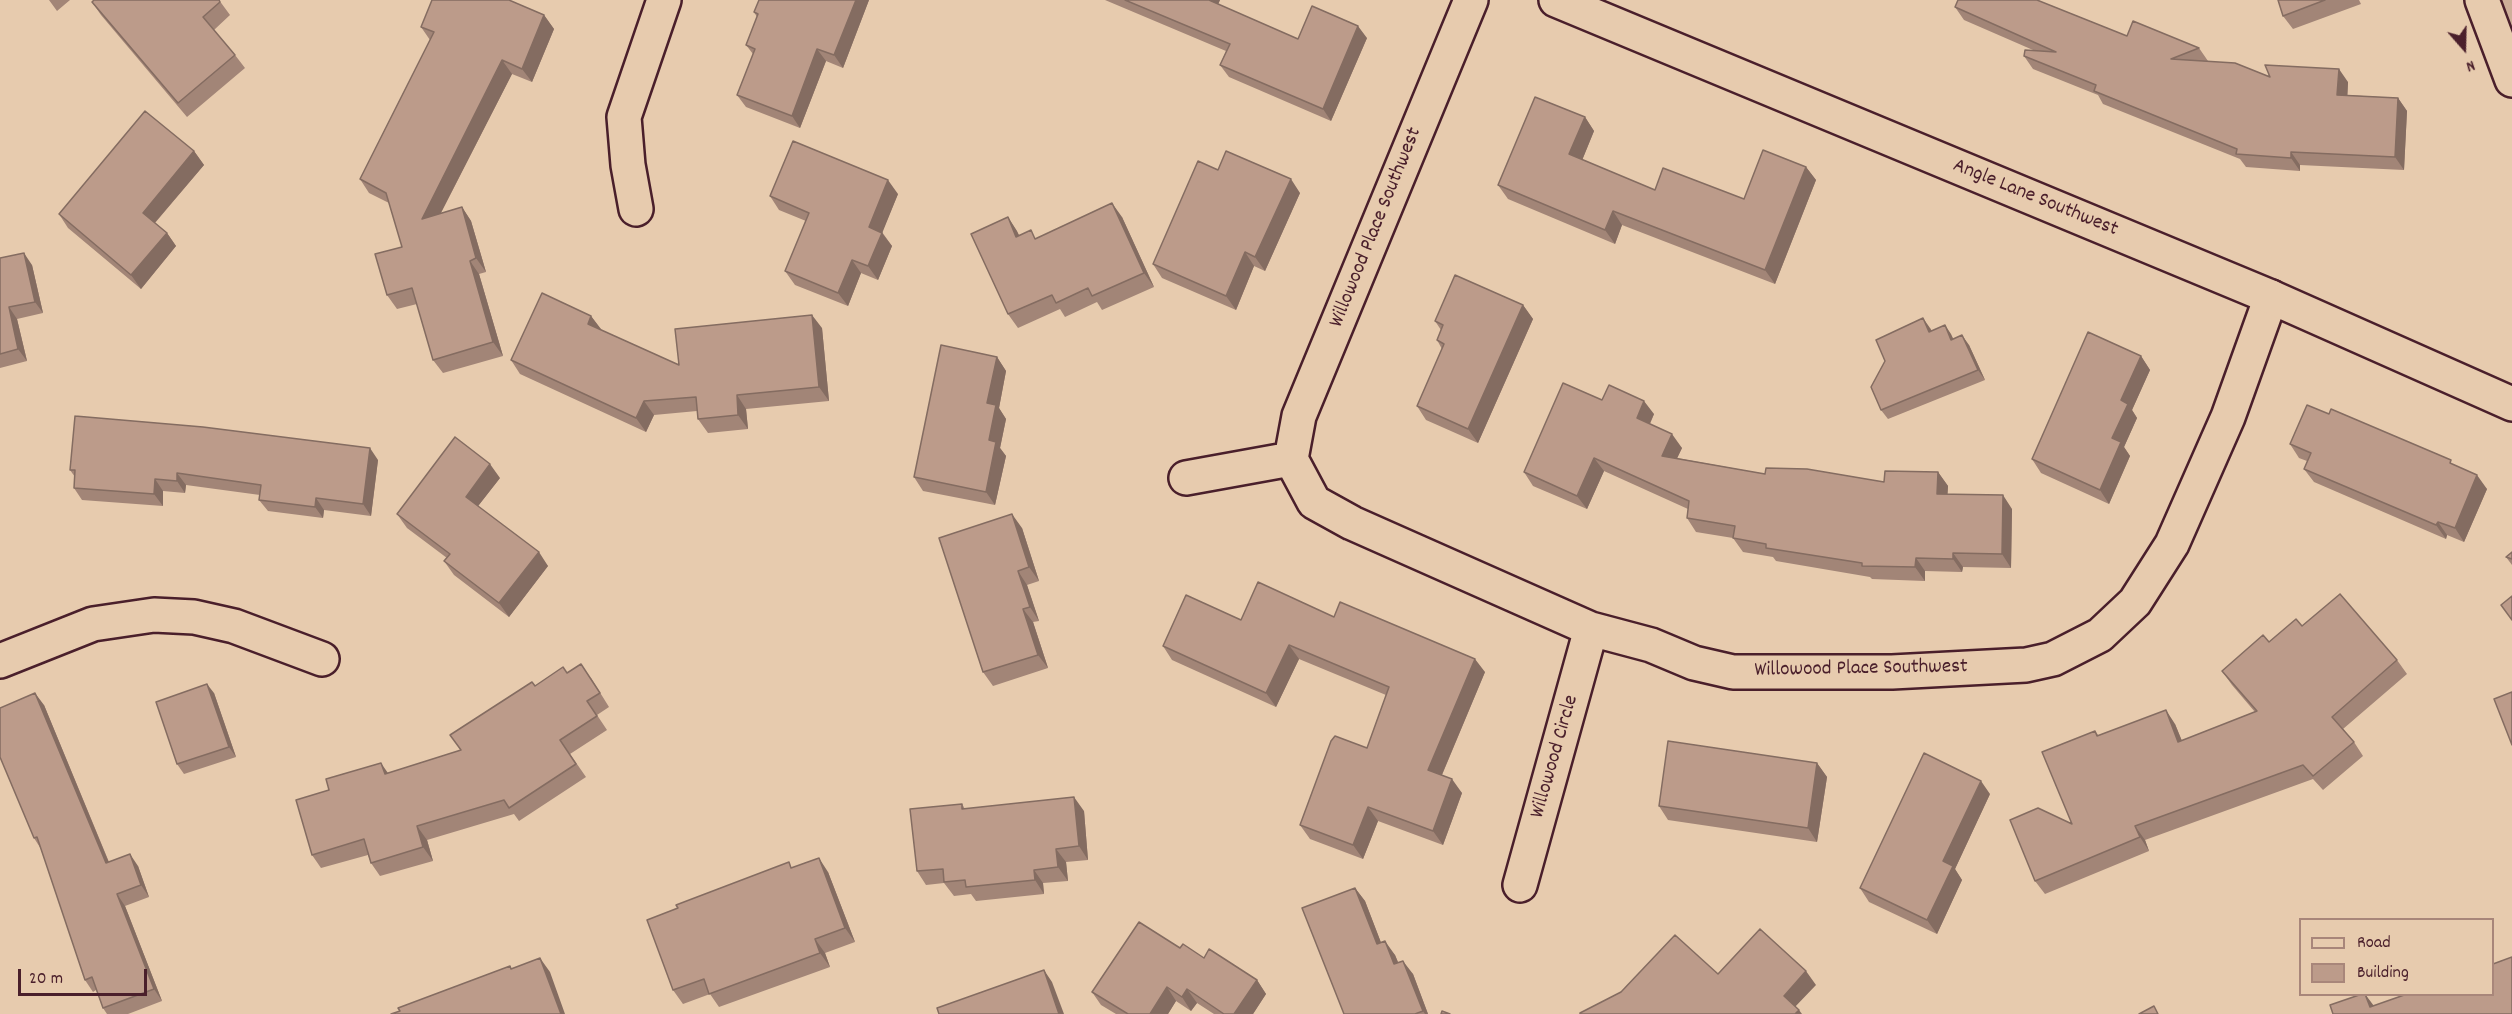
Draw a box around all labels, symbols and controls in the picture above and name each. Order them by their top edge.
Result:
north arrow [2434,18,2494,78]
text: N [2463,53,2478,78]
street label: Willowood Place Southwest [1325,124,1429,332]
street label: Angle Lane Southwest [1949,154,2121,244]
street label: Willowood Place Southwest [1754,656,1968,684]
street label: Willowood Circle [1526,693,1586,821]
legend [2299,918,2494,996]
text: Road [2357,931,2391,956]
scale bar [21,957,150,995]
text: Building [2357,961,2409,986]
text: 20 m [29,967,63,992]

